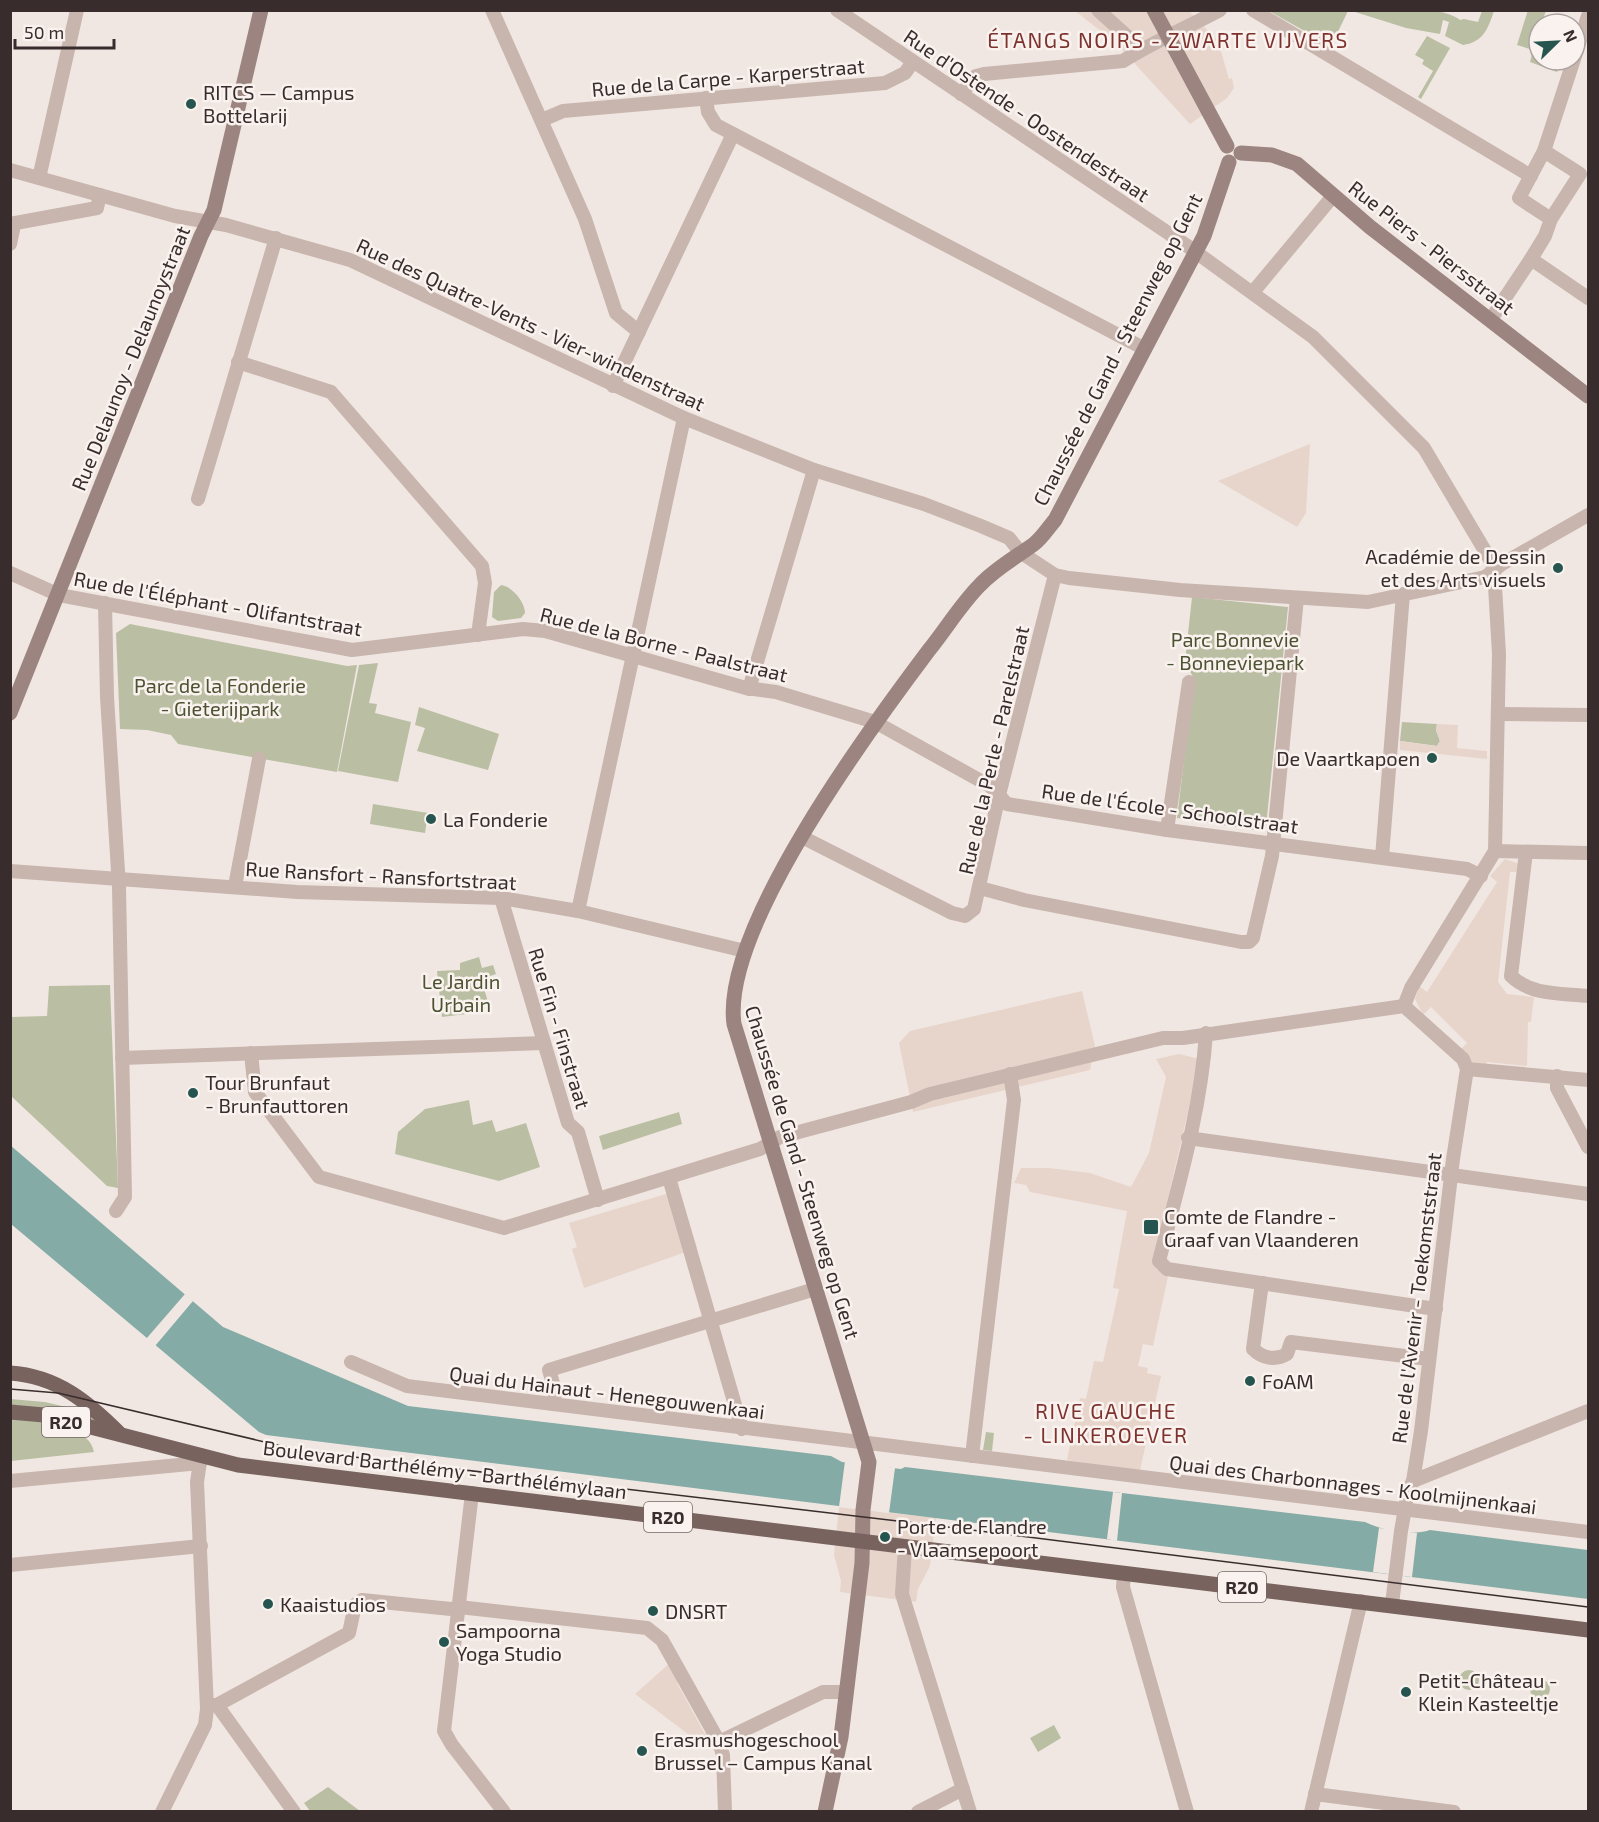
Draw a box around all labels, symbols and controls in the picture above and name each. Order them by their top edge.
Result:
scale bar [15,12,114,50]
north arrow [1527,12,1587,72]
text: 50 m [24,21,64,43]
street label: Rue d'Ostende - Oostendestraat [900,24,1155,206]
district label: ÉTANGS NOIRS - ZWARTE VIJVERS [987,27,1349,52]
text: N [1560,27,1582,45]
street label: Rue de la Carpe - Karperstraat [590,53,866,101]
place label: RITCS — Campus Bottelarij [203,80,354,127]
marker: RITCS — Campus Bottelarij [184,97,198,111]
street label: Rue Piers - Piersstraat [1344,175,1520,319]
street label: Chaussée de Gand - Steenweg op Gent [1027,188,1207,509]
street label: Rue Delaunoy - Delaunoystraat [66,222,194,494]
street label: Rue des Quatre-Vents - Vier-windenstraat [353,233,709,416]
place label: Académie de Dessin et des Arts visuels [1365,544,1546,591]
marker: Académie de Dessin et des Arts visuels [1551,561,1565,575]
street label: Rue de l'Éléphant - Olifantstraat [72,566,364,640]
street label: Rue de la Borne - Paalstraat [538,602,791,686]
street label: Rue de la Perle - Parelstraat [953,623,1033,877]
park label: Parc Bonnevie - Bonneviepark [1166,627,1304,674]
park label: Parc de la Fonderie - Gieterijpark [134,673,306,720]
place label: De Vaartkapoen [1276,746,1420,770]
marker: De Vaartkapoen [1425,751,1439,765]
street label: Rue de l'École - Schoolstraat [1040,778,1300,838]
place label: La Fonderie [443,807,548,831]
marker: La Fonderie [424,812,438,826]
street label: Rue Ransfort - Ransfortstraat [245,856,517,894]
street label: Rue Fin - Finstraat [524,945,596,1112]
park label: Le Jardin Urbain [422,969,500,1016]
street label: Chaussée de Gand - Steenweg op Gent [741,1002,865,1342]
place label: Tour Brunfaut - Brunfauttoren [205,1070,349,1117]
marker: Tour Brunfaut - Brunfauttoren [186,1086,200,1100]
street label: Rue de l'Avenir - Toekomststraat [1386,1151,1446,1445]
place label: Comte de Flandre - Graaf van Vlaanderen [1164,1204,1359,1251]
marker: Comte de Flandre - Graaf van Vlaanderen [1142,1218,1160,1236]
street label: Quai du Hainaut - Henegouwenkaai [448,1361,766,1423]
place label: FoAM [1262,1369,1314,1393]
marker: FoAM [1243,1374,1257,1388]
district label: RIVE GAUCHE - LINKEROEVER [1023,1398,1189,1447]
road number: R20 [42,1407,90,1437]
street label: Boulevard Barthélémy - Barthélémylaan [262,1435,628,1503]
street label: Quai des Charbonnages - Koolmijnenkaai [1168,1450,1538,1518]
road number: R20 [644,1502,692,1532]
place label: Porte de Flandre - Vlaamsepoort [897,1514,1047,1561]
marker: Porte de Flandre - Vlaamsepoort [878,1530,892,1544]
road number: R20 [1218,1572,1266,1602]
place label: Kaaistudios [280,1592,386,1616]
marker: Kaaistudios [261,1597,275,1611]
place label: DNSRT [665,1599,728,1623]
marker: DNSRT [646,1604,660,1618]
place label: Sampoorna Yoga Studio [456,1618,562,1665]
marker: Sampoorna Yoga Studio [437,1635,451,1649]
place label: Petit-Château - Klein Kasteeltje [1418,1668,1559,1715]
marker: Petit-Château - Klein Kasteeltje [1399,1685,1413,1699]
place label: Erasmushogeschool Brussel – Campus Kanal [654,1727,872,1774]
marker: Erasmushogeschool Brussel – Campus Kanal [635,1744,649,1758]

